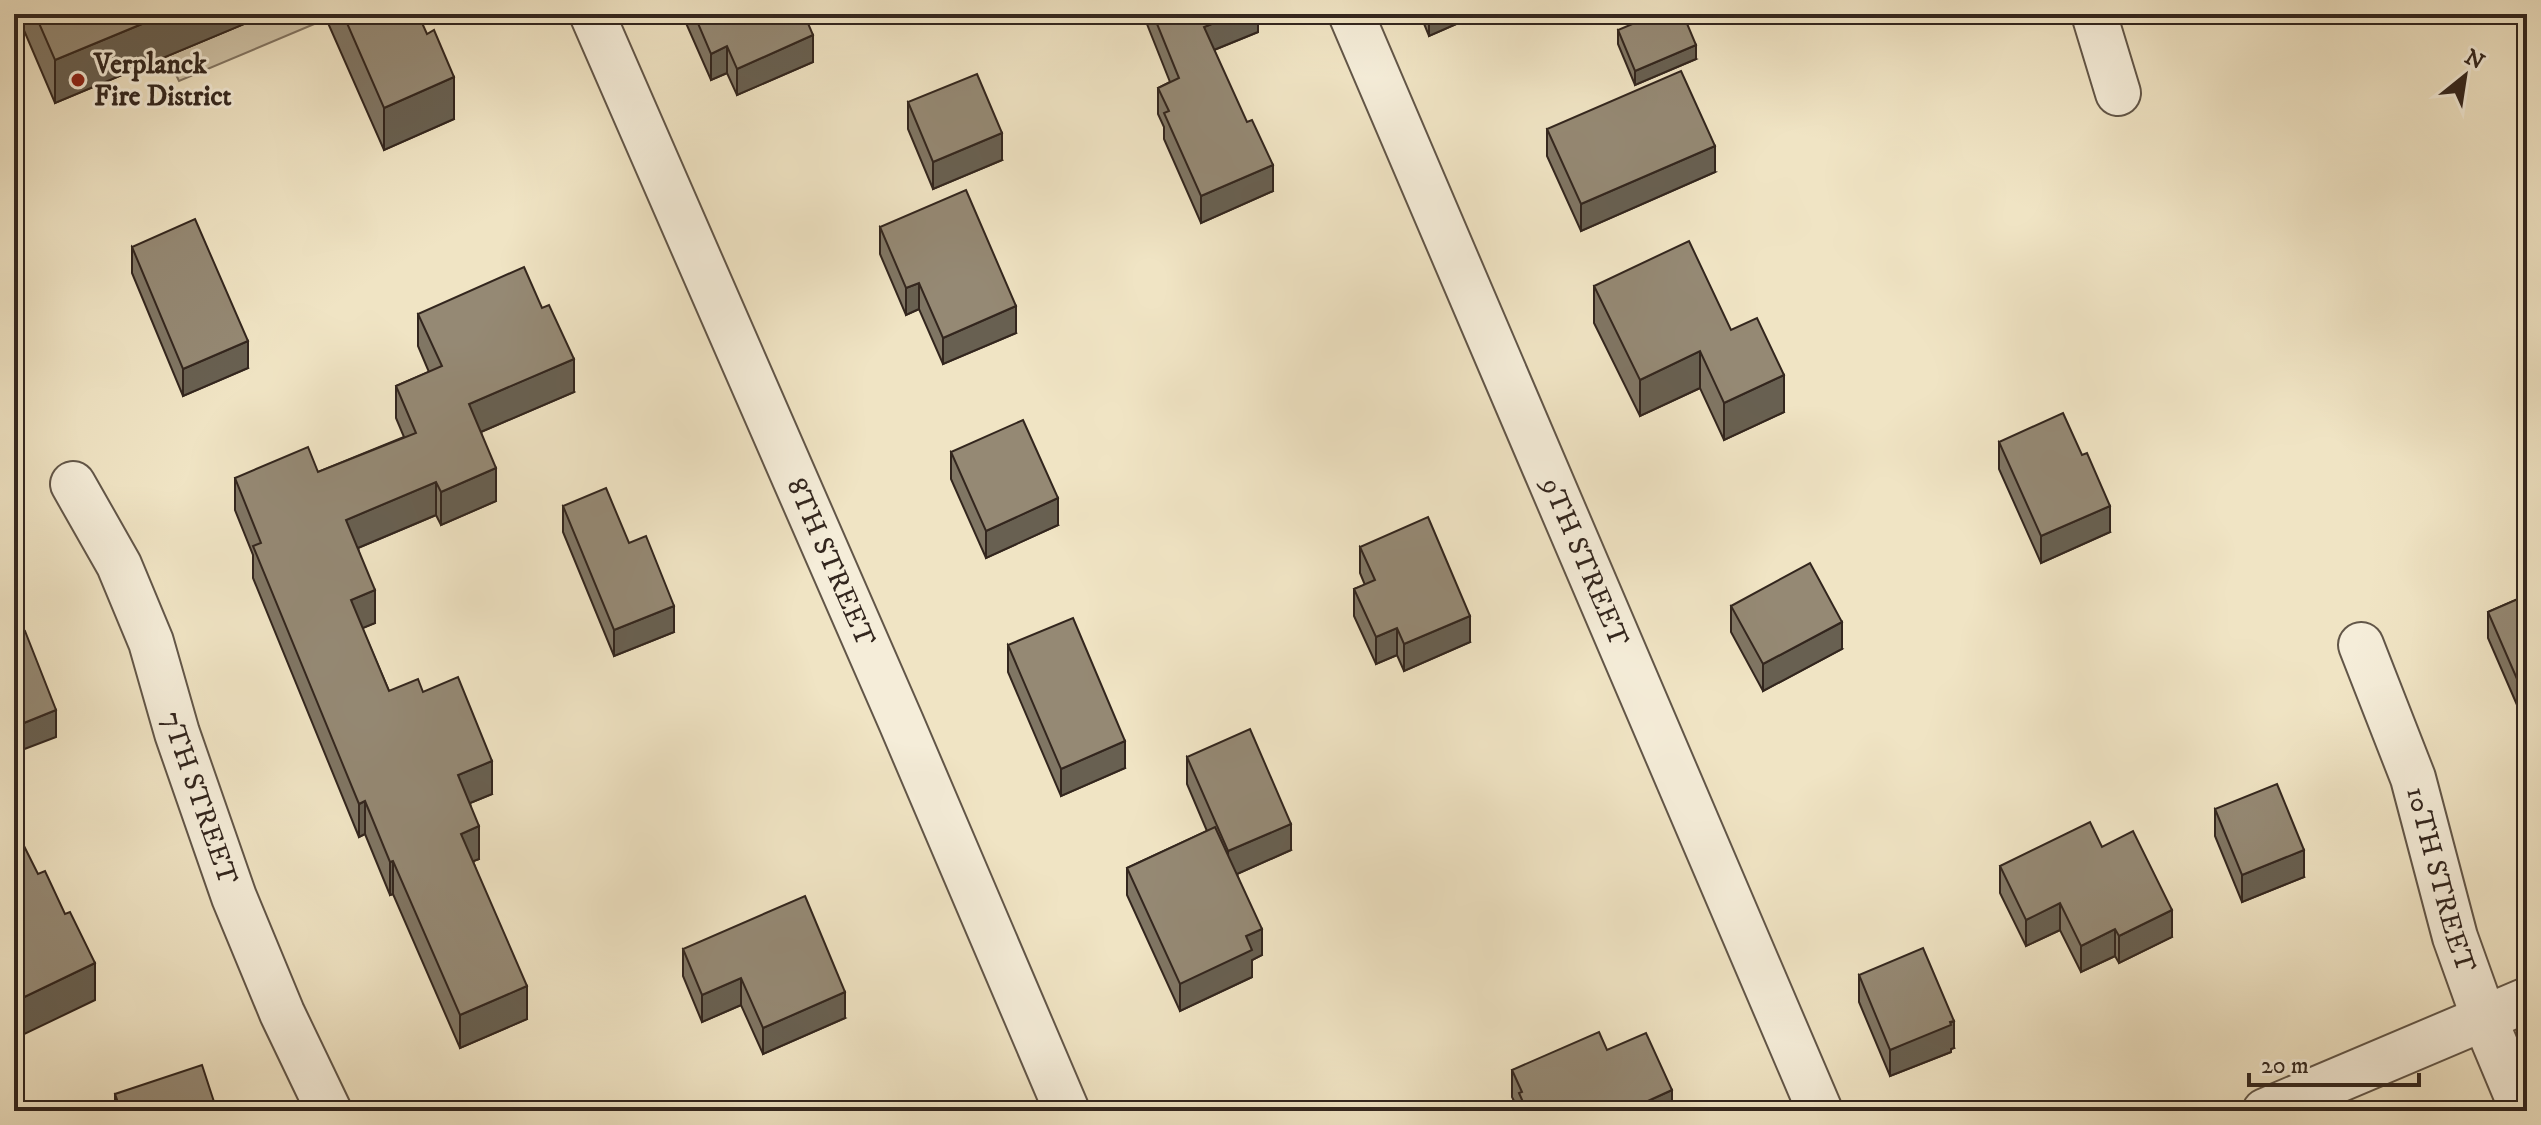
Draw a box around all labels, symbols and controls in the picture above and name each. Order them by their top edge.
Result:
north arrow [2425,36,2505,116]
text: N [2460,44,2489,76]
place label: Verplanck Fire District [93,47,231,114]
marker: Verplanck Fire District [69,71,87,89]
street label: 9TH STREET [1533,470,1637,652]
street label: 8TH STREET [779,473,883,652]
street label: 7TH STREET [154,707,246,889]
street label: 10TH STREET [2399,783,2484,977]
scale bar [2249,1037,2419,1087]
text: 20 m [2261,1051,2309,1081]

